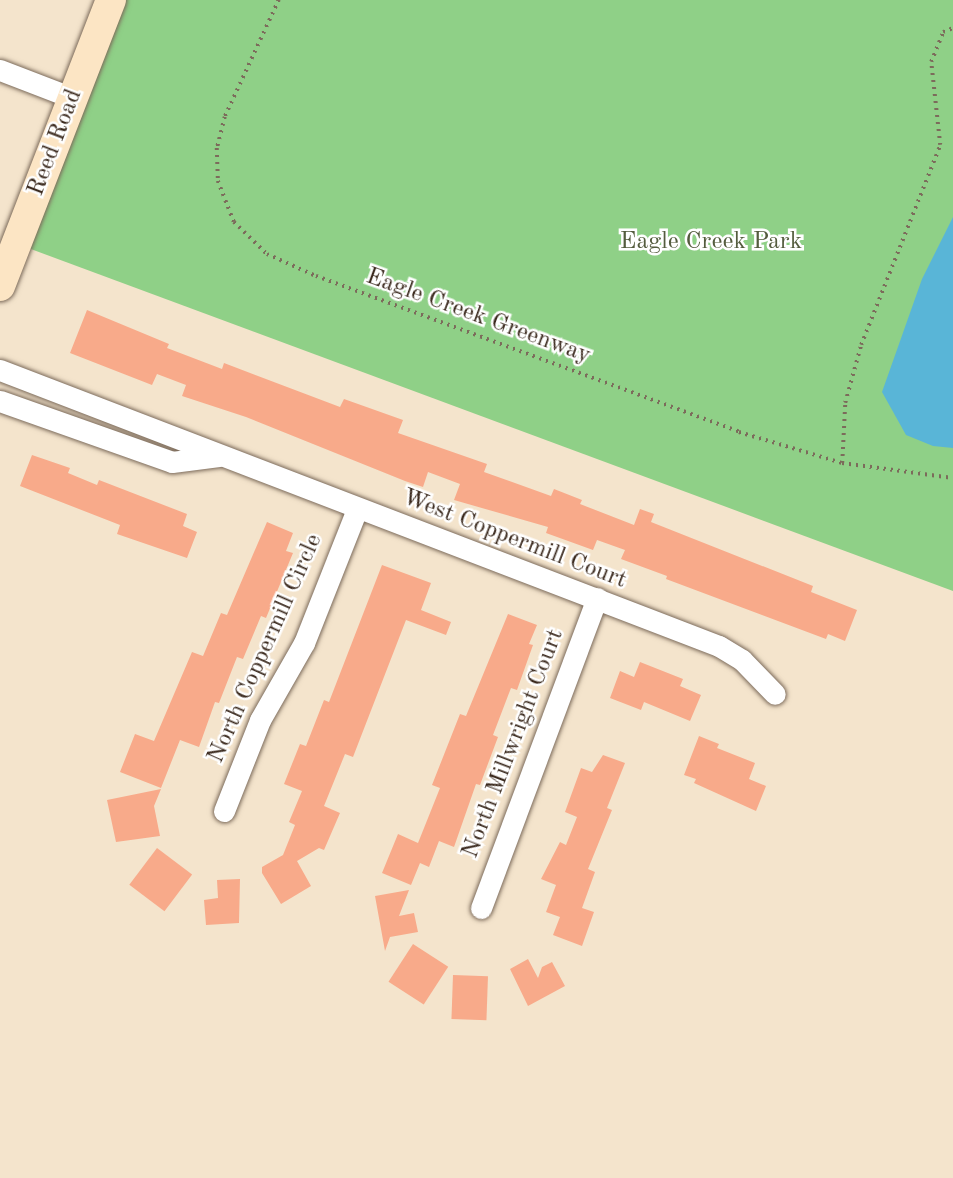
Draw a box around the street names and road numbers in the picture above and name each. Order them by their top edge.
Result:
street label: Reed Road [22,86,90,200]
street label: Eagle Creek Greenway [362,263,594,371]
street label: West Coppermill Court [398,484,630,596]
street label: North Coppermill Circle [202,530,330,768]
street label: North Millwright Court [457,625,571,863]

